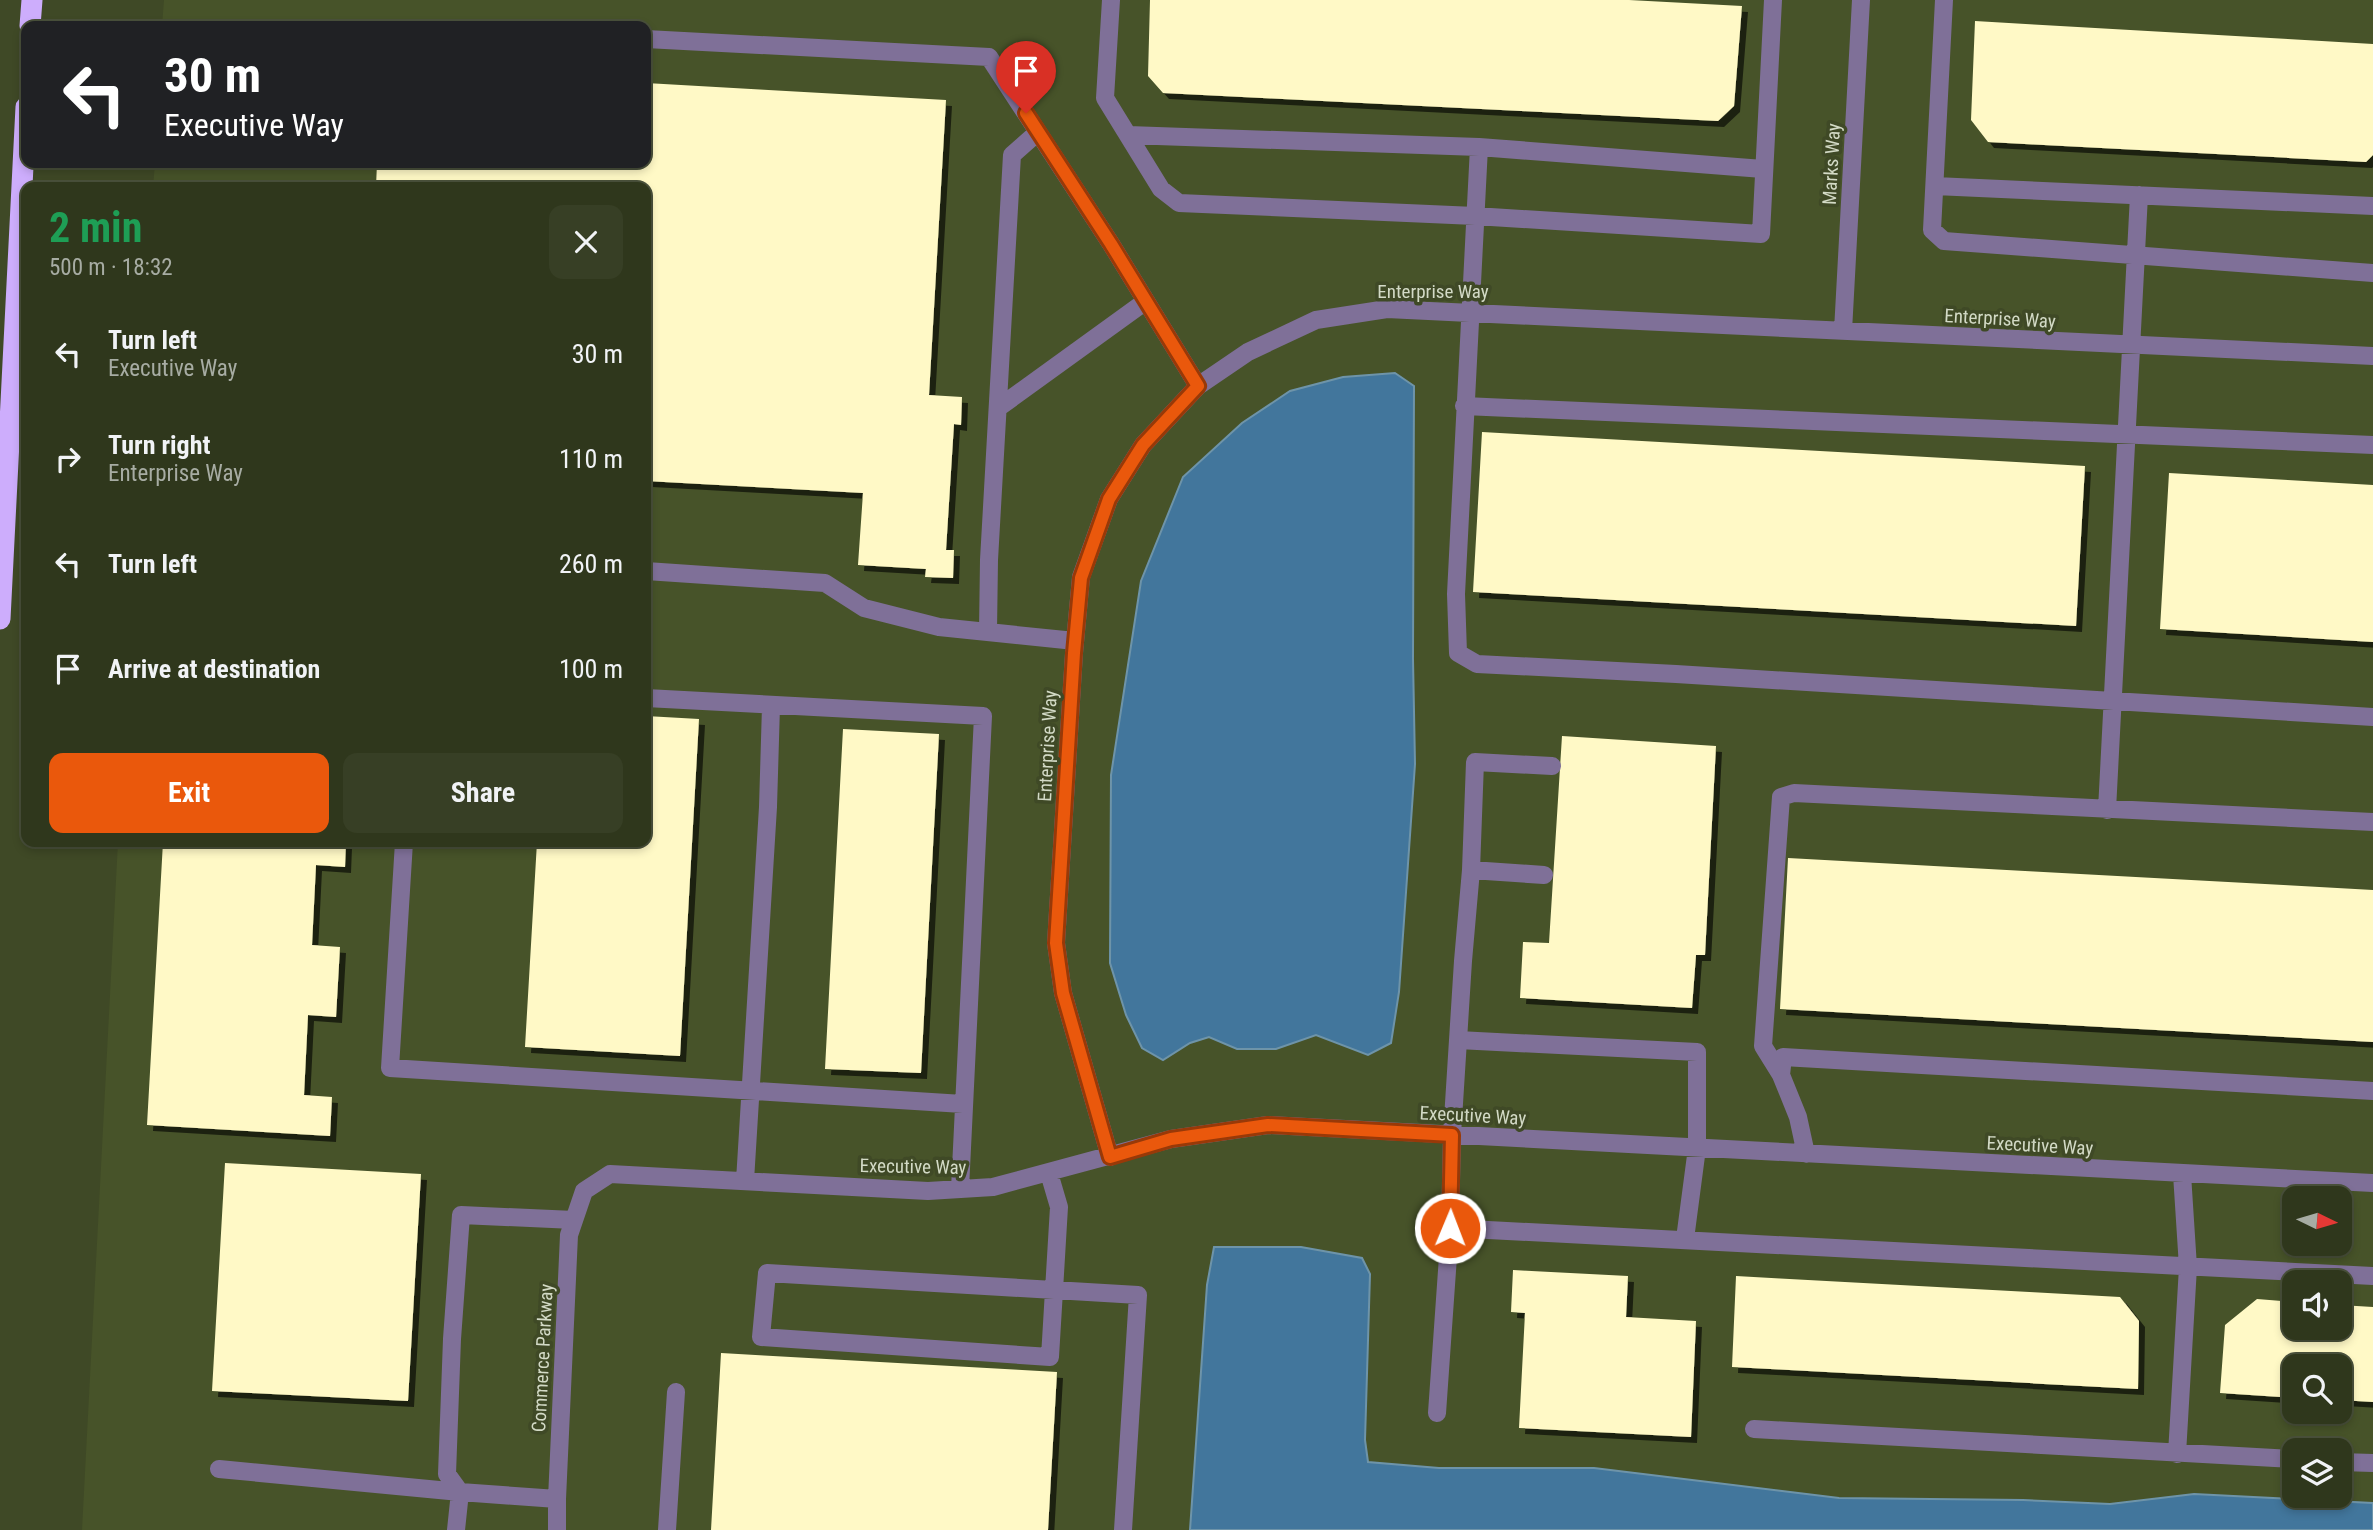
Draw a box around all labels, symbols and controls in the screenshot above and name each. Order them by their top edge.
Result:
pin [996,41,1056,113]
text: 30 m [164,47,261,104]
icon: left [49,49,140,140]
icon: arrive [1007,52,1045,90]
text: Executive Way [164,106,344,144]
street label: Marks Way [1818,122,1845,206]
text: 2 min [49,203,142,252]
button: close [549,205,623,279]
text: 500 m · 18:32 [49,254,173,281]
street label: Enterprise Way [1377,280,1489,303]
street label: Enterprise Way [1944,304,2056,333]
text: Turn left [108,325,197,355]
icon: left [49,335,87,373]
text: 30 m [572,339,623,369]
text: Executive Way [108,355,237,382]
text: Turn right [108,430,210,460]
icon: right [49,440,87,478]
text: 110 m [559,444,623,474]
text: Enterprise Way [108,460,243,487]
icon: left [49,545,87,583]
text: Turn left [108,549,197,579]
text: 260 m [559,549,623,579]
icon: arrive [49,650,87,688]
text: Arrive at destination [108,654,320,684]
text: 100 m [559,654,623,684]
street label: Enterprise Way [1033,690,1062,802]
button: Exit [49,753,329,833]
button: Share [343,753,623,833]
street label: Executive Way [1419,1101,1527,1130]
street label: Executive Way [1986,1131,2094,1160]
street label: Executive Way [859,1154,967,1179]
north arrow [2282,1186,2352,1256]
map controls [2282,1186,2352,1508]
position arrow [1413,1191,1487,1265]
button: sound [2282,1270,2352,1340]
street label: Commerce Parkway [527,1283,558,1433]
button: search [2282,1354,2352,1424]
button: layers [2282,1438,2352,1508]

